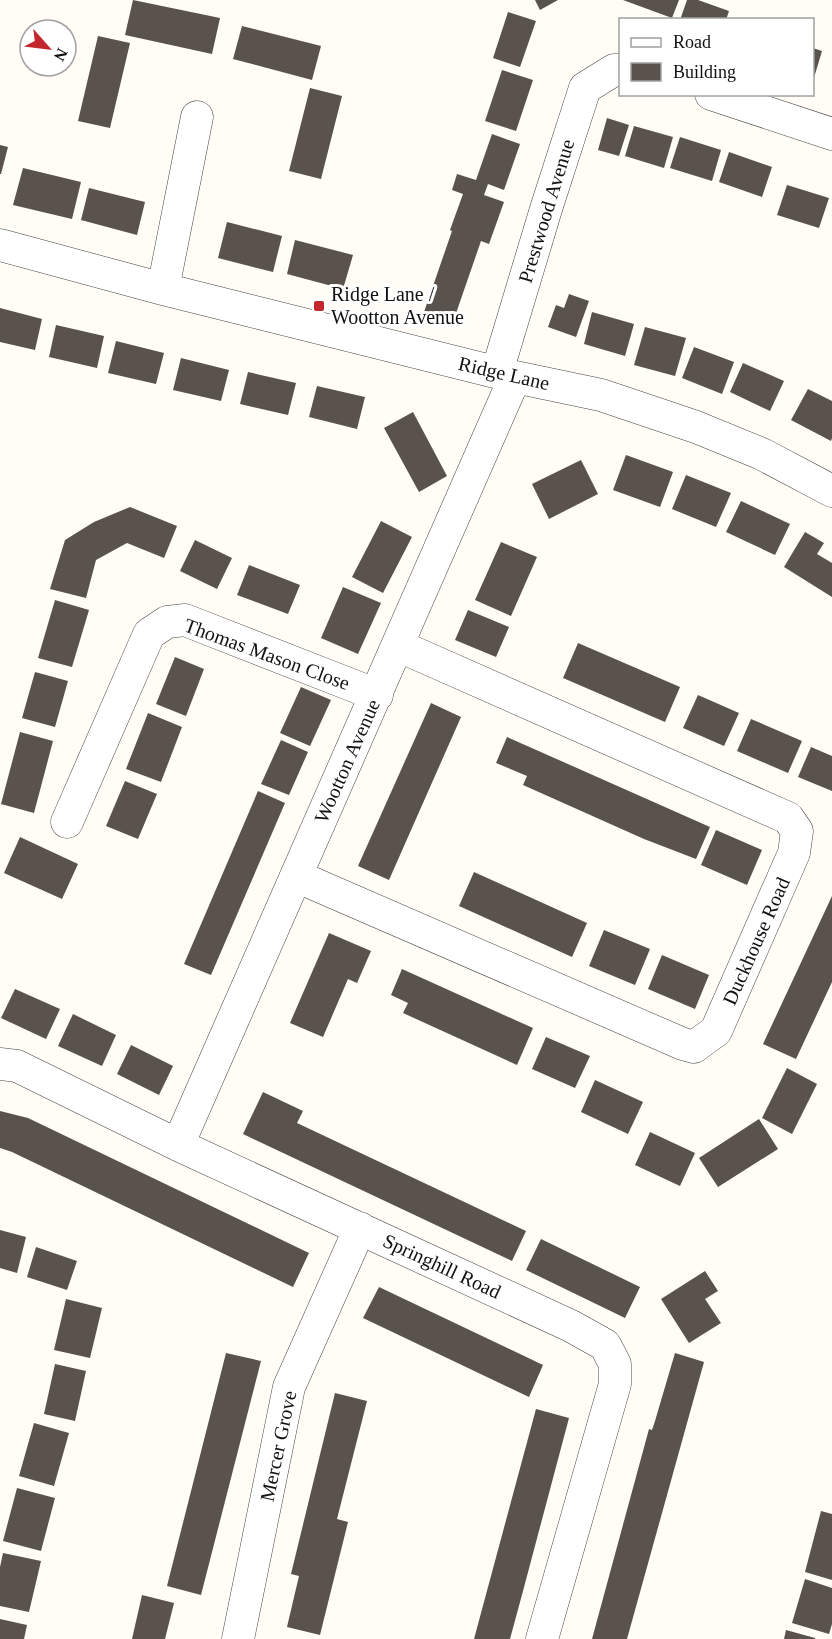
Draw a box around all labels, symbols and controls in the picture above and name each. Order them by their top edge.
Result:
north arrow [18,18,78,78]
legend [619,18,814,96]
text: Road [673,32,711,52]
text: N [50,46,71,64]
text: Building [673,62,736,82]
street label: Prestwood Avenue [514,136,578,285]
place label: Ridge Lane / Wootton Avenue [331,283,464,328]
marker: Ridge Lane / Wootton Avenue [312,299,326,313]
street label: Ridge Lane [456,352,552,395]
street label: Thomas Mason Close [181,614,353,694]
street label: Wootton Avenue [310,696,384,826]
street label: Duckhouse Road [718,874,794,1008]
street label: Springhill Road [379,1229,504,1304]
street label: Mercer Grove [256,1388,301,1503]

